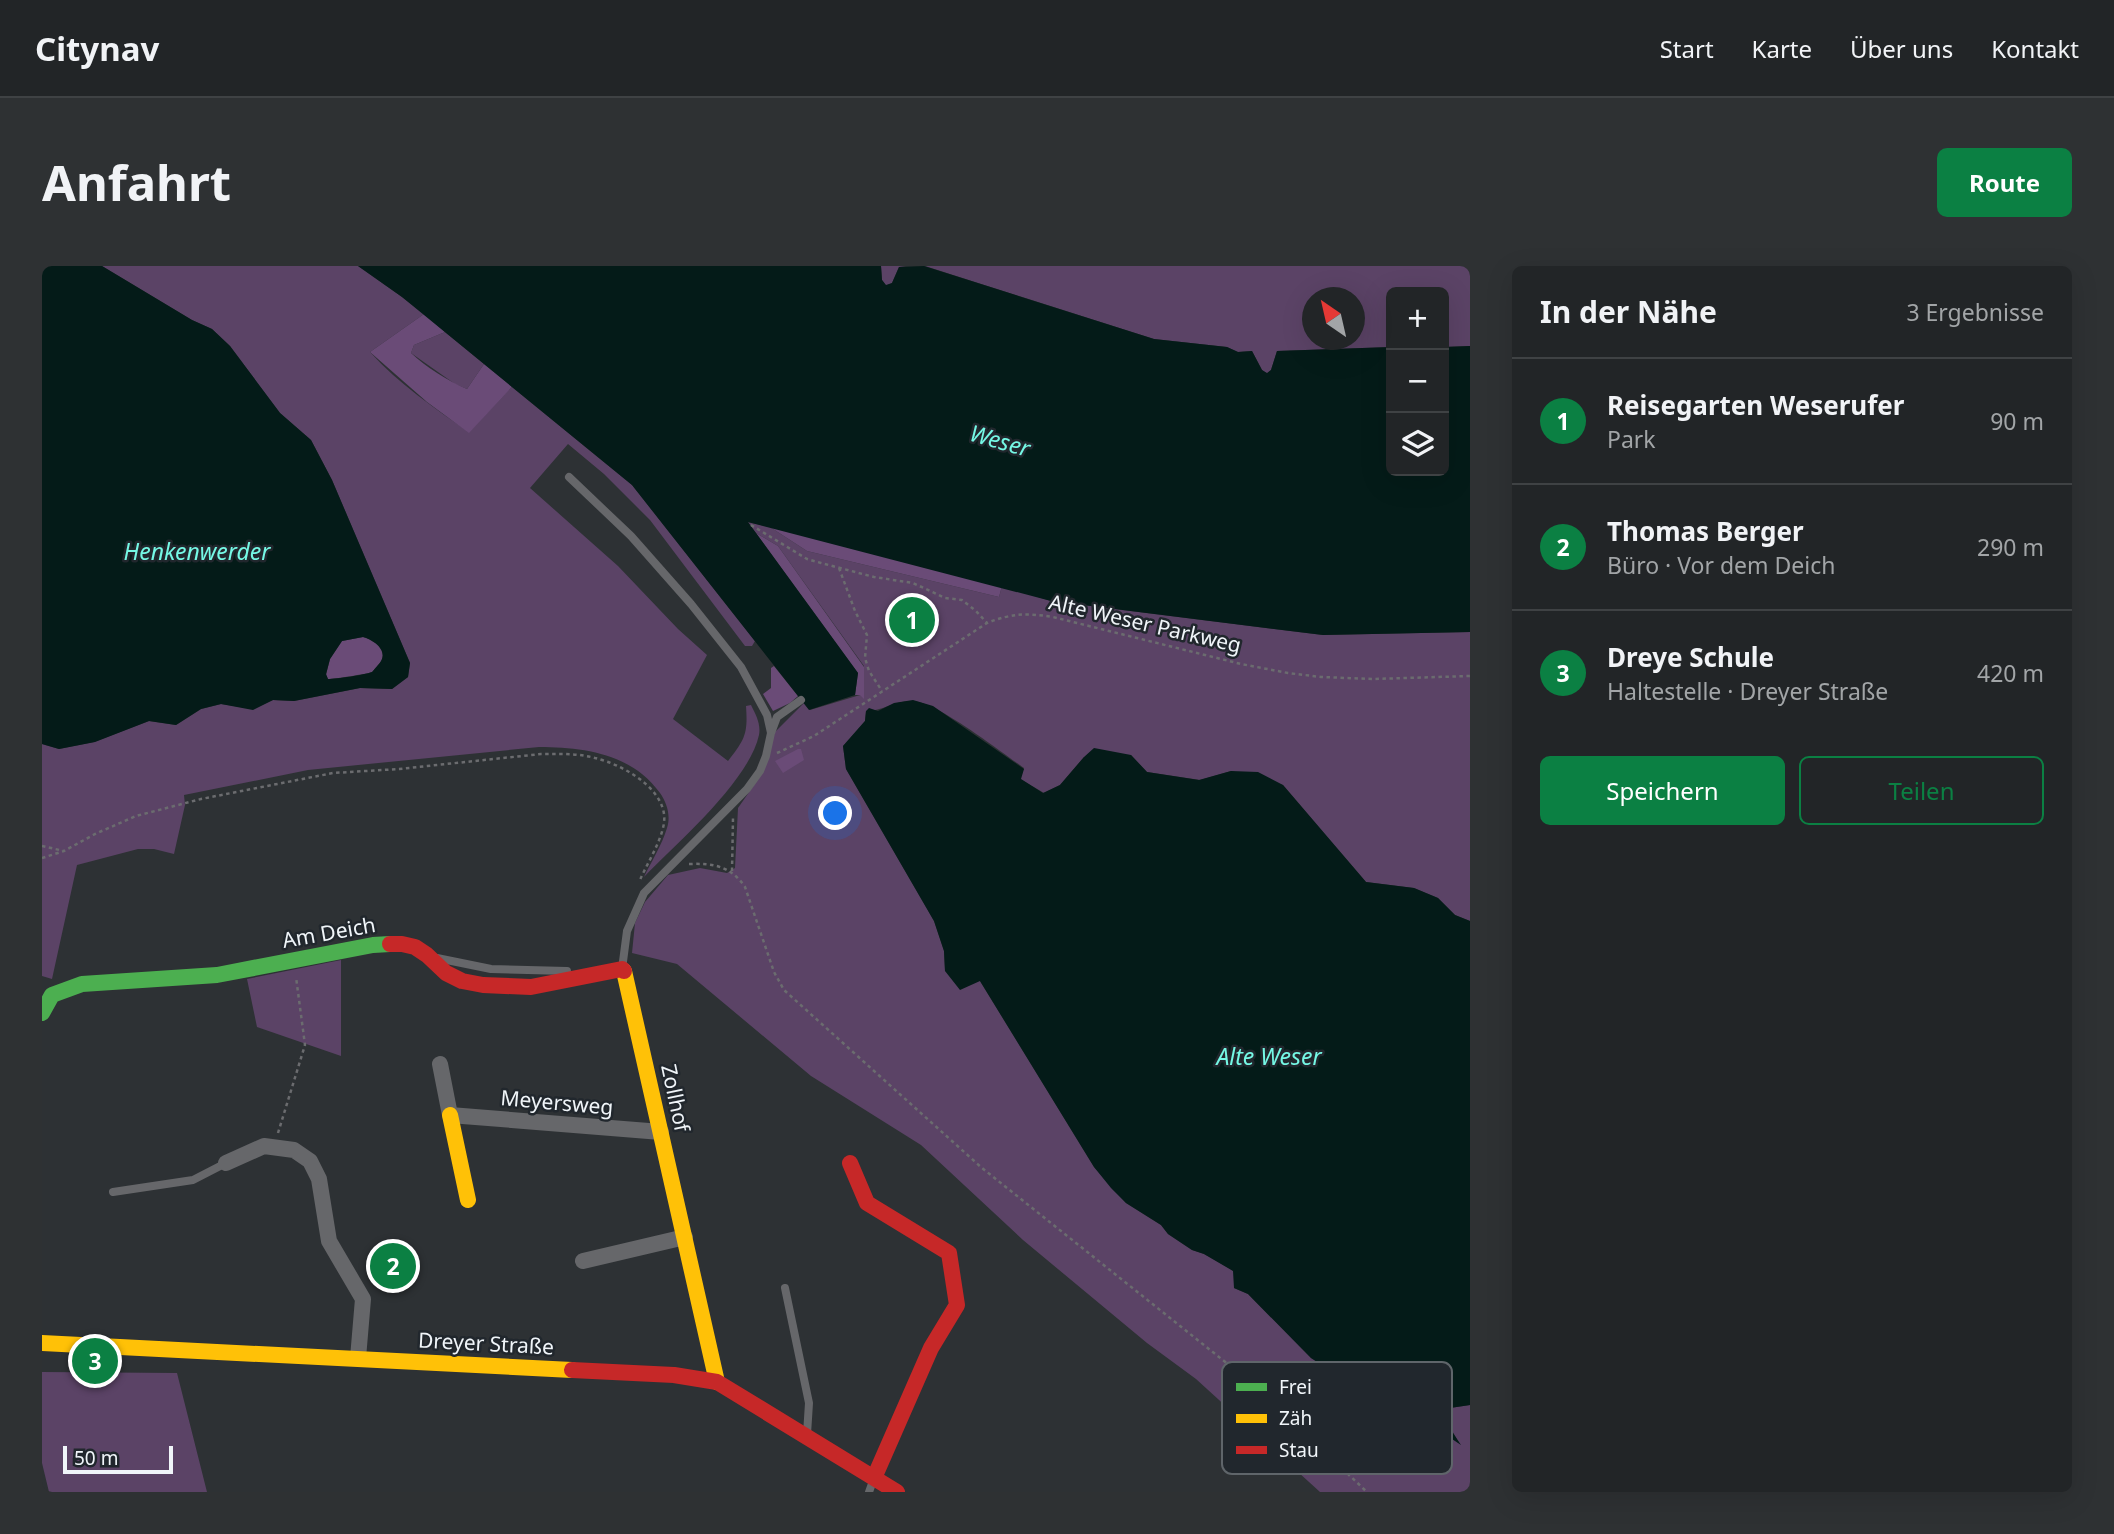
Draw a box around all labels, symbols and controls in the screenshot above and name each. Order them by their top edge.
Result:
text: Citynav [35,26,159,71]
text: Start [1660,32,1714,65]
text: Karte [1752,32,1812,65]
text: Über uns [1850,32,1953,65]
text: Kontakt [1991,32,2079,65]
button: Route [1937,148,2072,217]
text: Anfahrt [42,149,231,215]
north arrow [1302,287,1365,350]
map controls [1386,287,1449,476]
button: + [1386,287,1449,350]
text: In der Nähe [1540,291,1717,332]
text: 3 Ergebnisse [1906,296,2044,328]
button: − [1386,350,1449,413]
text: Reisegarten Weserufer [1607,387,1904,423]
text: 1 [1556,405,1570,437]
text: 90 m [1990,405,2044,437]
button: layers [1386,413,1449,476]
water label: Weser [966,416,1035,464]
text: Park [1607,423,1656,455]
text: Thomas Berger [1607,513,1804,549]
text: 2 [1556,531,1570,563]
text: 290 m [1977,531,2044,563]
water label: Henkenwerder [124,535,271,567]
text: Büro · Vor dem Deich [1607,549,1836,581]
street label: Alte Weser Parkweg [1046,587,1244,659]
pin: 1 [889,594,935,646]
text: Dreye Schule [1607,639,1774,675]
text: 3 [1556,657,1570,689]
text: 420 m [1977,657,2044,689]
text: Haltestelle · Dreyer Straße [1607,675,1888,707]
button: Speichern [1540,756,1785,825]
button: Teilen [1799,756,2044,825]
your location [818,796,852,830]
street label: Am Deich [280,910,378,954]
water label: Alte Weser [1214,1040,1322,1072]
street label: Zollhof [655,1061,697,1136]
street label: Meyersweg [500,1083,615,1121]
pin: 2 [370,1240,416,1292]
street label: Dreyer Straße [417,1325,555,1361]
pin: 3 [72,1335,118,1387]
legend [1222,1362,1452,1474]
text: Frei [1279,1374,1312,1400]
text: Zäh [1279,1405,1312,1431]
text: Stau [1279,1437,1319,1463]
scale bar [63,1443,173,1475]
text: 50 m [74,1445,118,1471]

